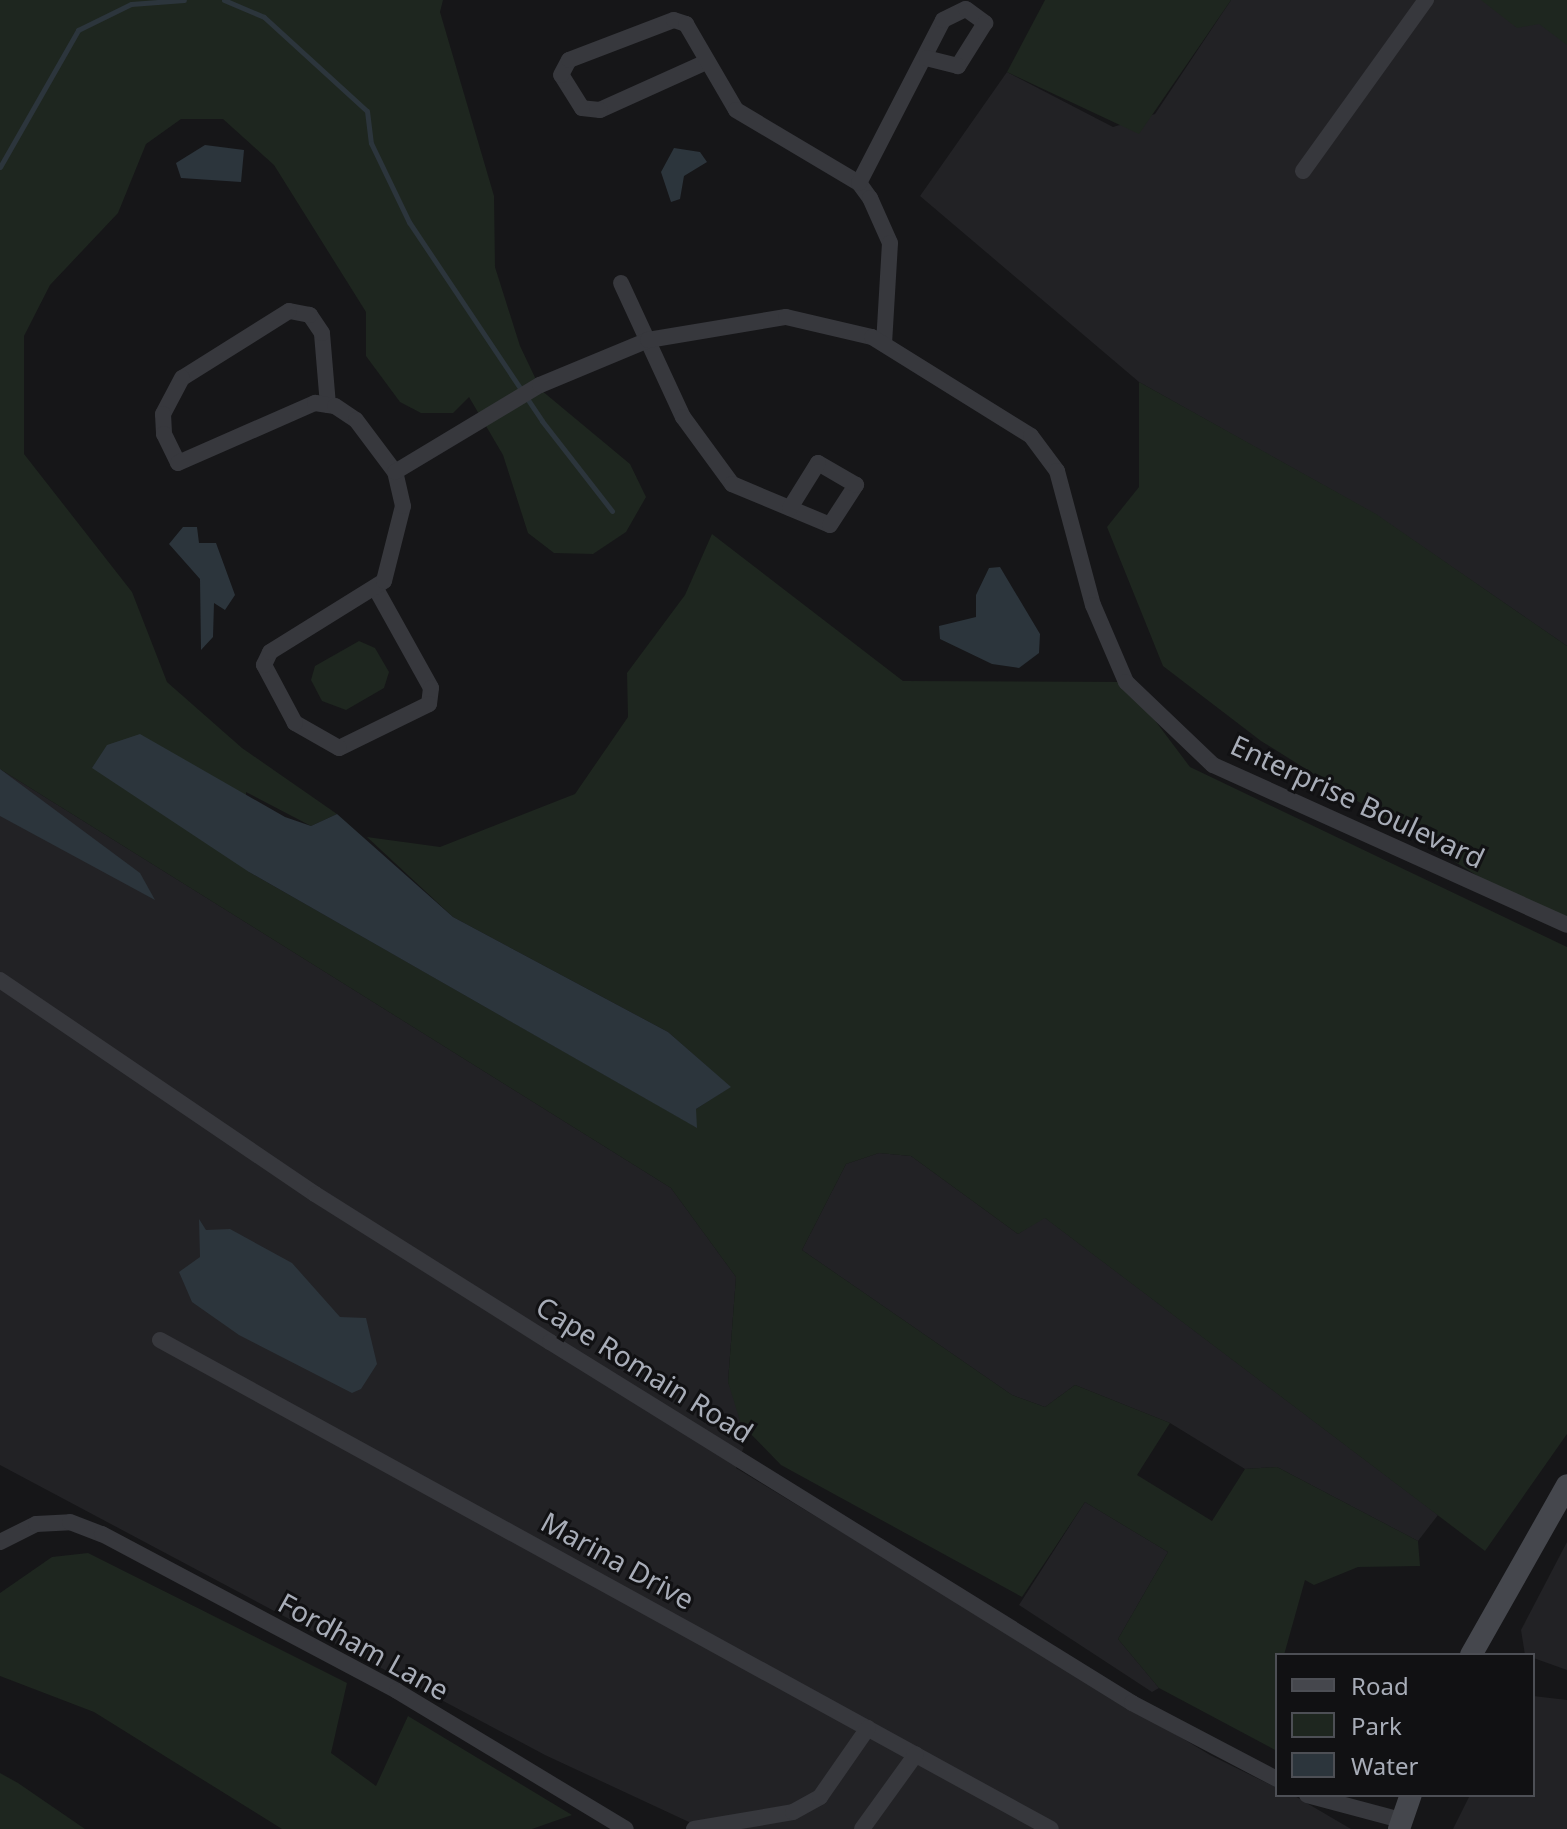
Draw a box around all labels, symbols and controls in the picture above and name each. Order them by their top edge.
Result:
street label: Enterprise Boulevard [1226,727,1490,875]
street label: Cape Romain Road [531,1289,759,1449]
street label: Marina Drive [536,1504,700,1616]
street label: Fordham Lane [273,1585,455,1707]
legend [1275,1653,1535,1797]
text: Road [1351,1669,1409,1702]
text: Park [1351,1709,1402,1742]
text: Water [1351,1749,1418,1782]

